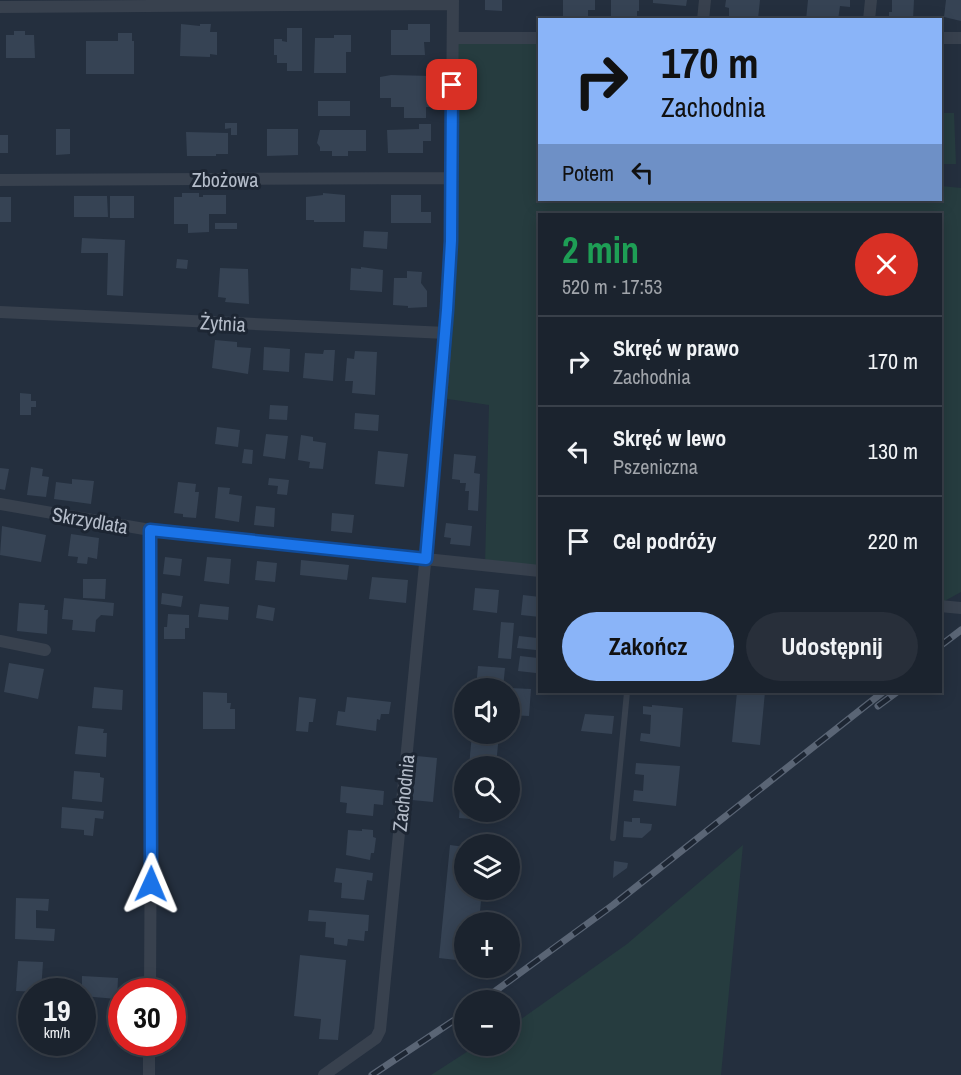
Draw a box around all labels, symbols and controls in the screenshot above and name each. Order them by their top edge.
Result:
text: 170 m [661,35,759,91]
icon: right [562,42,640,120]
pin [426,59,477,110]
icon: arrive [435,68,468,101]
text: Zachodnia [661,89,766,125]
icon: left [626,156,659,189]
text: Potem [562,158,614,188]
street label: Zbożowa [192,166,258,193]
text: 2 min [562,226,639,274]
button: close [855,233,918,296]
text: 520 m · 17:53 [562,273,662,300]
street label: Żytnia [200,308,246,338]
text: Skręć w prawo [613,333,739,363]
icon: right [562,345,595,378]
text: 170 m [868,346,918,376]
text: Zachodnia [613,363,691,390]
text: Skręć w lewo [613,423,726,453]
icon: left [562,435,595,468]
text: 130 m [868,436,918,466]
text: Pszeniczna [613,453,698,480]
street label: Skrzydlata [50,500,130,540]
icon: arrive [562,525,595,558]
text: Cel podróży [613,526,716,556]
text: 220 m [868,526,918,556]
button: Zakończ [562,612,734,681]
button: Udostępnij [746,612,918,681]
map controls [454,678,520,1056]
button: sound [454,678,520,744]
street label: Zachodnia [386,753,420,833]
button: search [454,756,520,822]
button: layers [454,834,520,900]
position arrow [119,852,183,916]
button: + [454,912,520,978]
speed limit sign: 30 [108,978,186,1056]
text: 19 [43,990,71,1030]
button: − [454,990,520,1056]
text: km/h [44,1022,70,1043]

